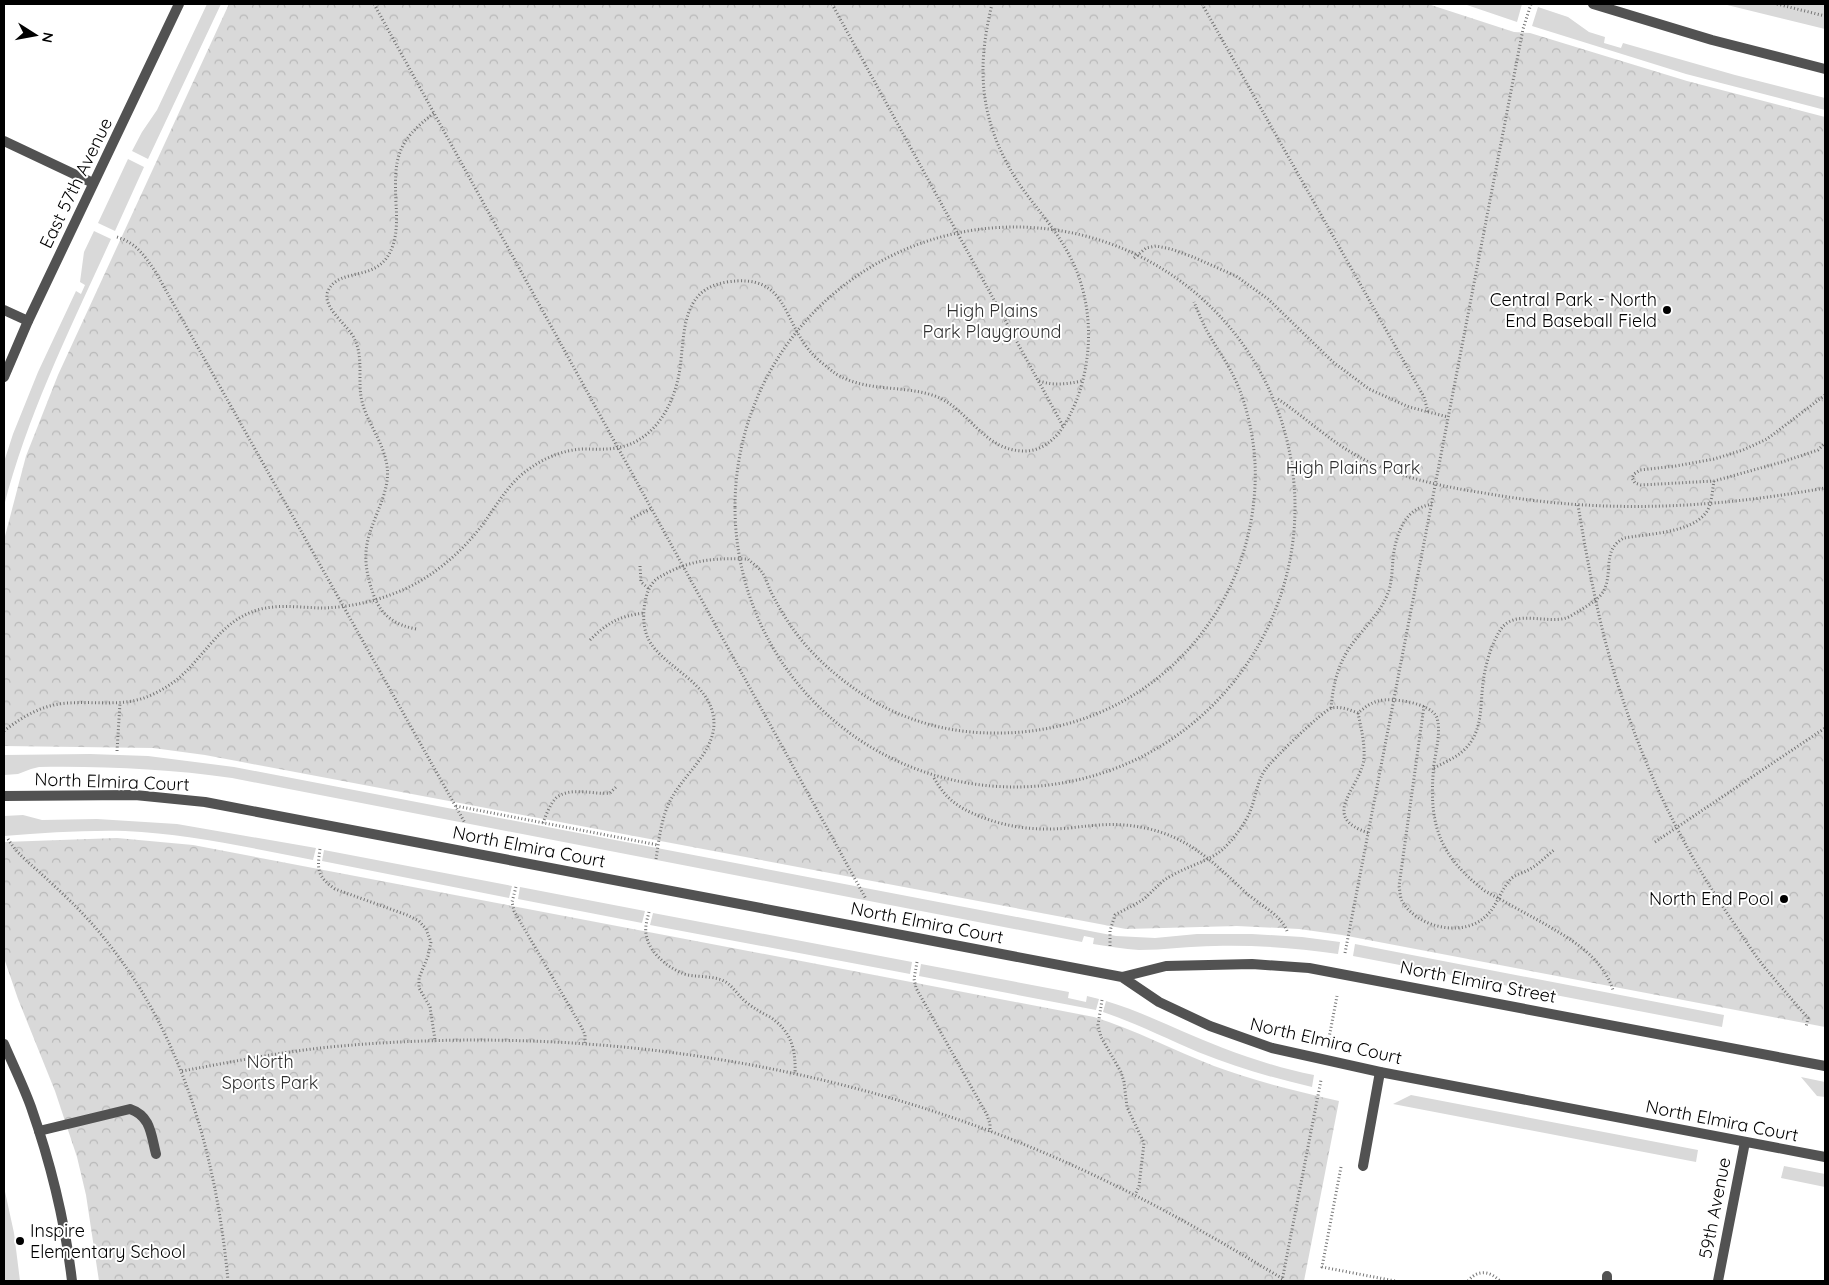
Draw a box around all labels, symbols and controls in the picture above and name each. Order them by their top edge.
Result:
north arrow [10,10,60,60]
text: N [38,31,58,44]
street label: East 57th Avenue [34,114,117,252]
place label: Central Park - North End Baseball Field [1490,288,1657,332]
park label: High Plains Park Playground [923,299,1061,343]
marker: Central Park - North End Baseball Field [1661,304,1673,316]
park label: High Plains Park [1286,456,1420,479]
street label: North Elmira Court [34,767,190,796]
street label: North Elmira Court [451,820,607,873]
place label: North End Pool [1649,887,1774,910]
marker: North End Pool [1778,893,1790,905]
street label: North Elmira Court [849,896,1005,949]
street label: North Elmira Street [1398,955,1558,1008]
street label: North Elmira Court [1248,1012,1404,1069]
park label: North Sports Park [222,1050,318,1094]
street label: North Elmira Court [1644,1094,1800,1147]
street label: 59th Avenue [1693,1155,1736,1260]
place label: Inspire Elementary School [30,1219,186,1263]
marker: Inspire Elementary School [14,1235,26,1247]

